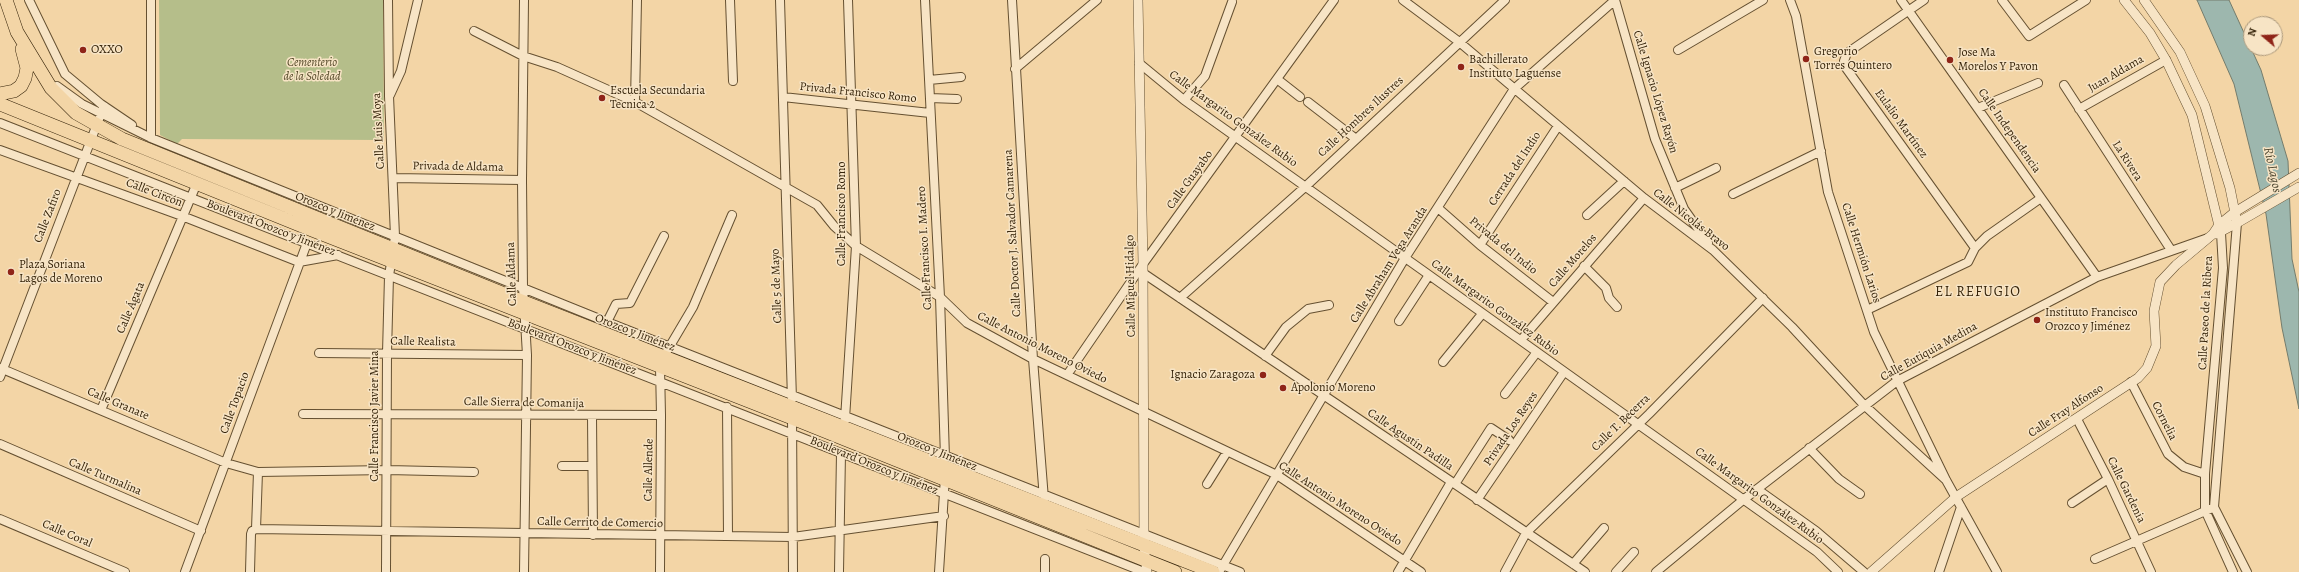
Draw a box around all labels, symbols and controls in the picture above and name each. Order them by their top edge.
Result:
north arrow [2243,16,2283,56]
text: N [2244,26,2261,38]
street label: Calle Ignacio López Rayón [1629,29,1681,155]
place label: OXXO [91,43,123,57]
marker: OXXO [78,45,88,55]
place label: Gregorio Torres Quintero [1814,45,1892,73]
place label: Jose Ma Morelos Y Pavon [1958,46,2038,74]
street label: Juan Aldama [2086,52,2146,96]
place label: Bachillerato Instituto Laguense [1469,53,1561,81]
marker: Gregorio Torres Quintero [1801,54,1811,64]
marker: Jose Ma Morelos Y Pavon [1945,55,1955,65]
park label: Cementerio de la Soledad [283,56,341,84]
marker: Bachillerato Instituto Laguense [1456,62,1466,72]
street label: Calle Margarito González Rubio [1166,68,1300,170]
street label: Calle Hombres Ilustres [1315,74,1407,160]
street label: Privada Francisco Romo [799,80,917,106]
place label: Escuela Secundaria Tecnica 2 [610,84,705,112]
street label: Calle Independencia [1974,86,2044,176]
street label: Eulalio Martínez [1871,87,1931,161]
street label: Calle Luis Moya [370,93,388,169]
marker: Escuela Secundaria Tecnica 2 [597,93,607,103]
street label: Cerrada del Indio [1486,129,1544,209]
street label: La Rivera [2109,138,2145,184]
water label: Río Lagos [2260,146,2284,194]
street label: Calle Guayabo [1164,148,1216,212]
street label: Calle Doctor J. Salvador Camarena [1001,149,1025,317]
street label: Privada de Aldama [412,159,504,175]
street label: Calle Francisco Romo [835,162,849,266]
street label: Calle Circón [124,176,184,210]
street label: Calle Francisco I. Madero [915,186,935,310]
street label: Calle Nicolás Bravo [1650,186,1732,254]
street label: Calle Zafiro [31,187,65,245]
street label: Orozco y Jiménez [293,189,377,235]
street label: Boulevard Orozco y Jiménez [204,197,338,259]
street label: Calle Hermión Larios [1838,201,1884,305]
street label: Calle Abraham Vega Aranda [1347,204,1431,326]
street label: Privada del Indio [1466,214,1540,278]
street label: Calle Morelos [1546,231,1600,291]
street label: Calle Miguel Hidalgo [1123,235,1139,337]
street label: Calle Aldama [504,242,520,306]
street label: Calle 5 de Mayo [768,248,786,324]
street label: Calle Paseo de la Ribera [2196,255,2216,371]
street label: Calle Margarito González Rubio [1428,257,1562,359]
place label: Plaza Soriana Lagos de Moreno [19,258,102,286]
marker: Plaza Soriana Lagos de Moreno [6,267,16,277]
street label: Calle Ágata [114,280,148,336]
district label: EL REFUGIO [1935,285,2021,301]
place label: Instituto Francisco Orozco y Jiménez [2045,306,2137,334]
street label: Calle Antonio Moreno Oviedo [975,309,1109,387]
street label: Orozco y Jiménez [593,311,677,355]
marker: Instituto Francisco Orozco y Jiménez [2032,315,2042,325]
street label: Boulevard Orozco y Jiménez [505,316,639,378]
street label: Calle Eutiquia Medina [1878,319,1980,385]
street label: Calle Realista [390,334,456,350]
street label: Calle Francisco Javier Mina [368,350,382,482]
place label: Ignacio Zaragoza [1170,368,1255,382]
street label: Calle Topacio [217,370,253,436]
marker: Ignacio Zaragoza [1258,370,1268,380]
place label: Apolonio Moreno [1291,381,1376,395]
street label: Calle Fray Alfonso [2026,381,2106,441]
marker: Apolonio Moreno [1278,383,1288,393]
street label: Calle Granate [85,384,151,424]
street label: Privada Los Reyes [1481,389,1541,469]
street label: Calle T. Becerra [1589,392,1653,454]
street label: Calle Sierra de Comanija [464,395,584,411]
street label: Cornelia [2148,399,2180,443]
street label: Calle Agustín Padilla [1364,406,1456,474]
street label: Orozco y Jiménez [895,429,979,475]
street label: Boulevard Orozco y Jiménez [808,434,940,498]
street label: Calle Allende [641,438,657,502]
street label: Calle Margarito González Rubio [1692,445,1826,547]
street label: Calle Gardenia [2104,454,2148,526]
street label: Calle Turmalina [66,455,144,499]
street label: Calle Antonio Moreno Oviedo [1276,459,1404,549]
street label: Calle Cerrito de Comercio [537,515,663,531]
street label: Calle Coral [40,517,94,551]

